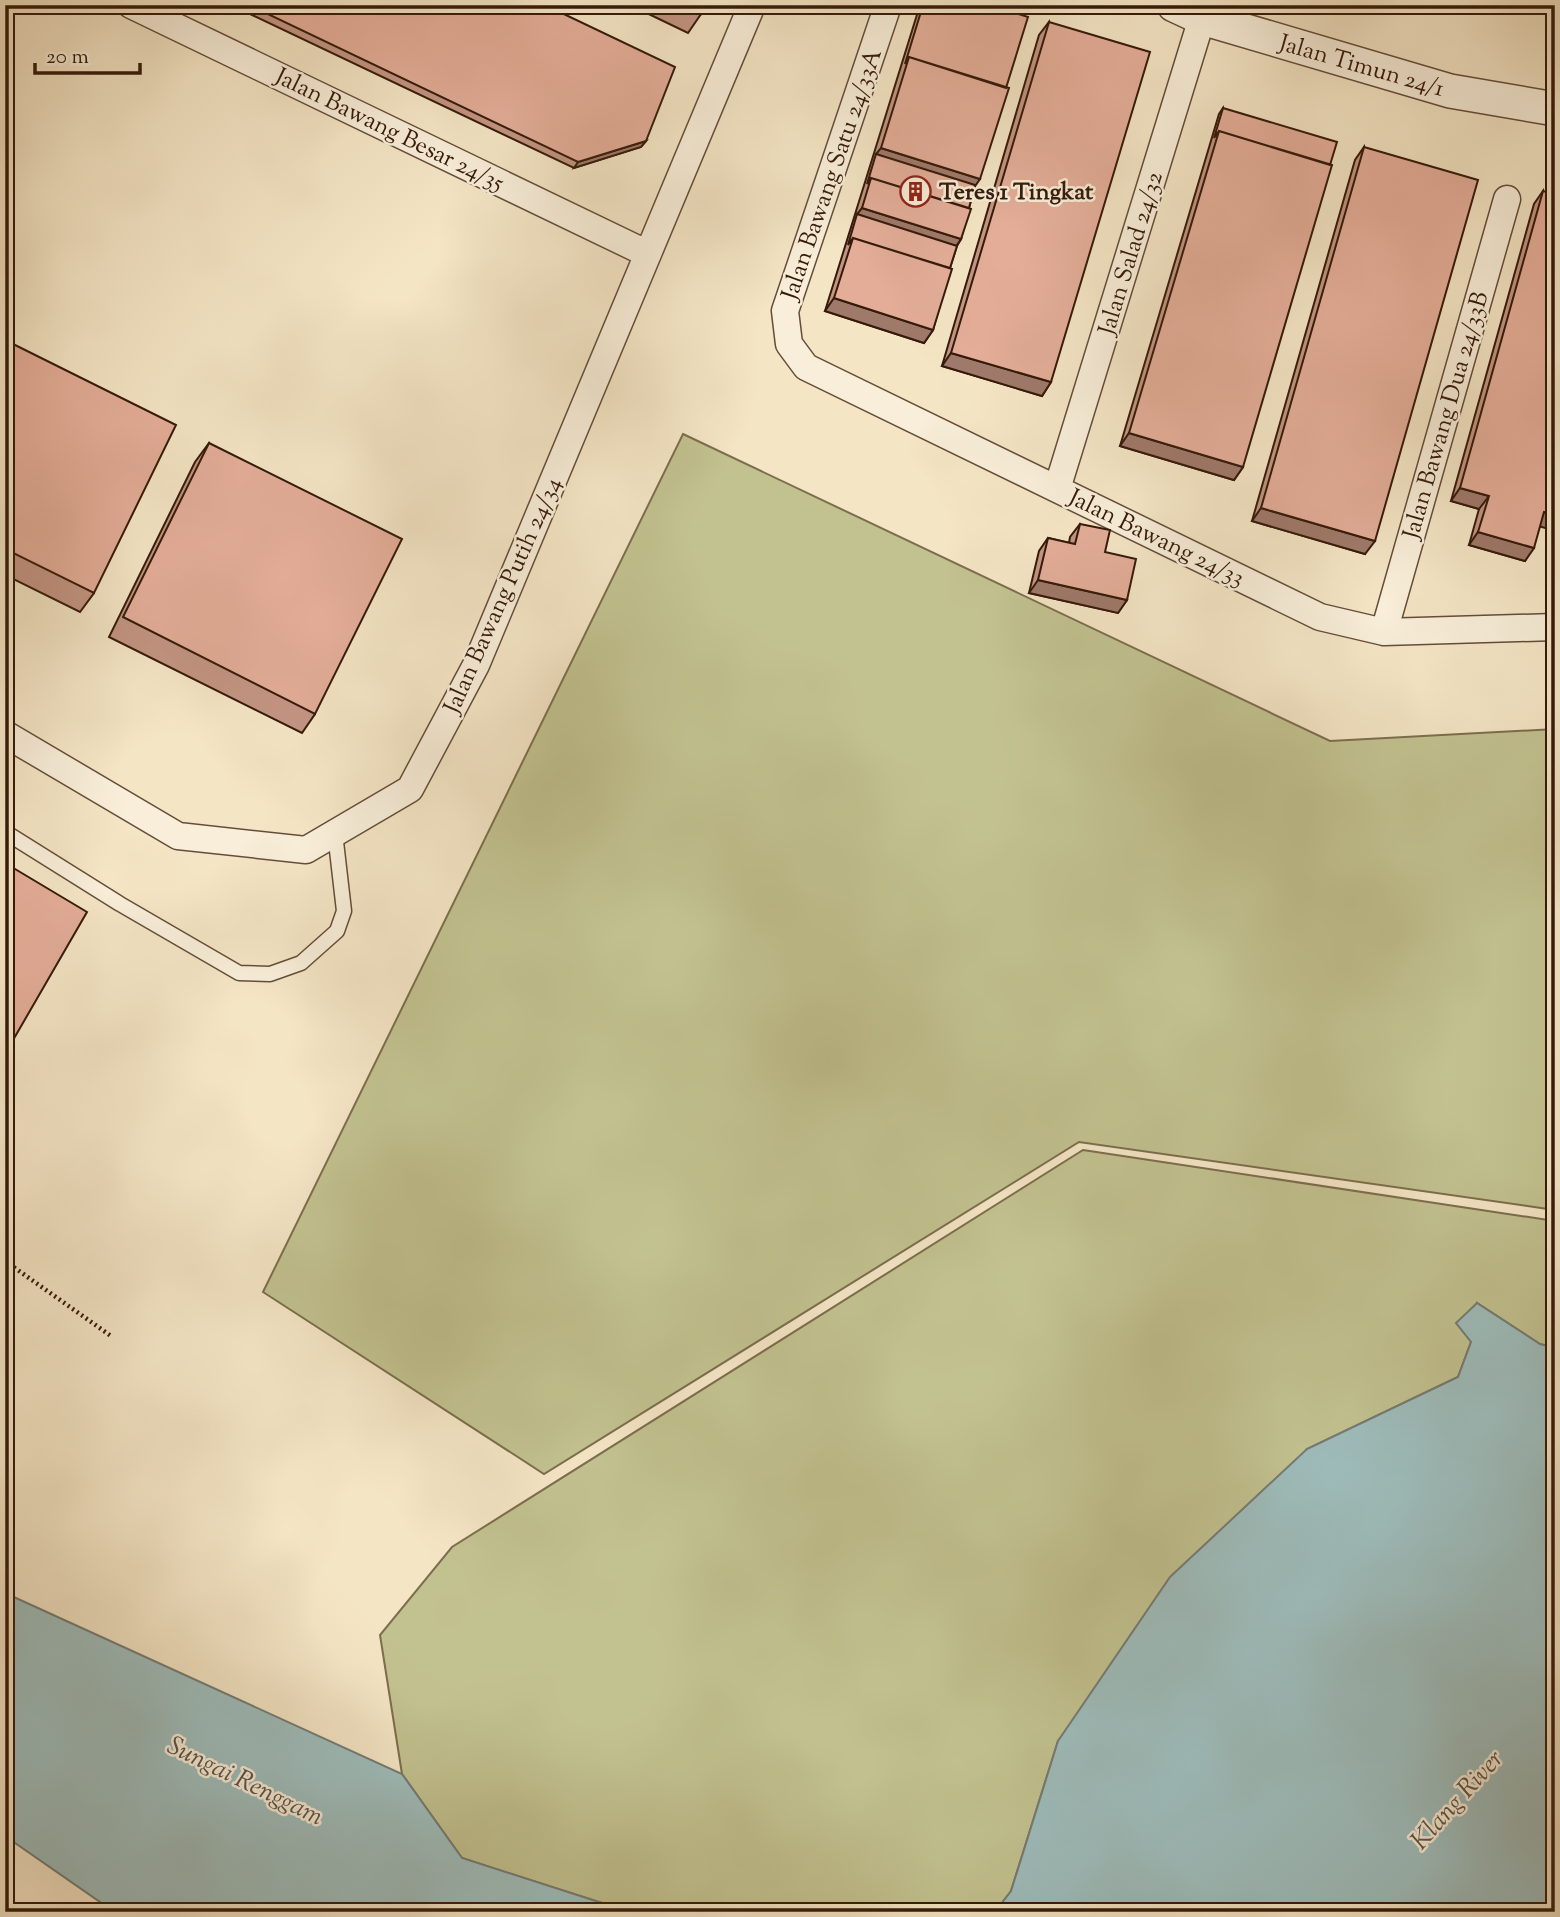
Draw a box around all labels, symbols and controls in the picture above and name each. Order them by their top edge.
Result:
street label: Jalan Timun 24/1 [1273,27,1448,107]
scale bar [35,32,140,76]
text: 20 m [46,43,89,73]
street label: Jalan Bawang Satu 24/33A [773,44,892,307]
street label: Jalan Bawang Besar 24/35 [267,60,509,201]
street label: Jalan Salad 24/32 [1090,168,1173,341]
building icon: Teres 1 Tingkat [899,174,933,208]
place label: Teres 1 Tingkat [939,176,1094,210]
street label: Jalan Bawang Dua 24/33B [1395,288,1499,545]
street label: Jalan Bawang Putih 24/34 [436,472,571,721]
street label: Jalan Bawang 24/33 [1061,481,1250,596]
water label: Sungai Renggam [160,1728,330,1836]
water label: Klang River [1403,1742,1513,1859]

